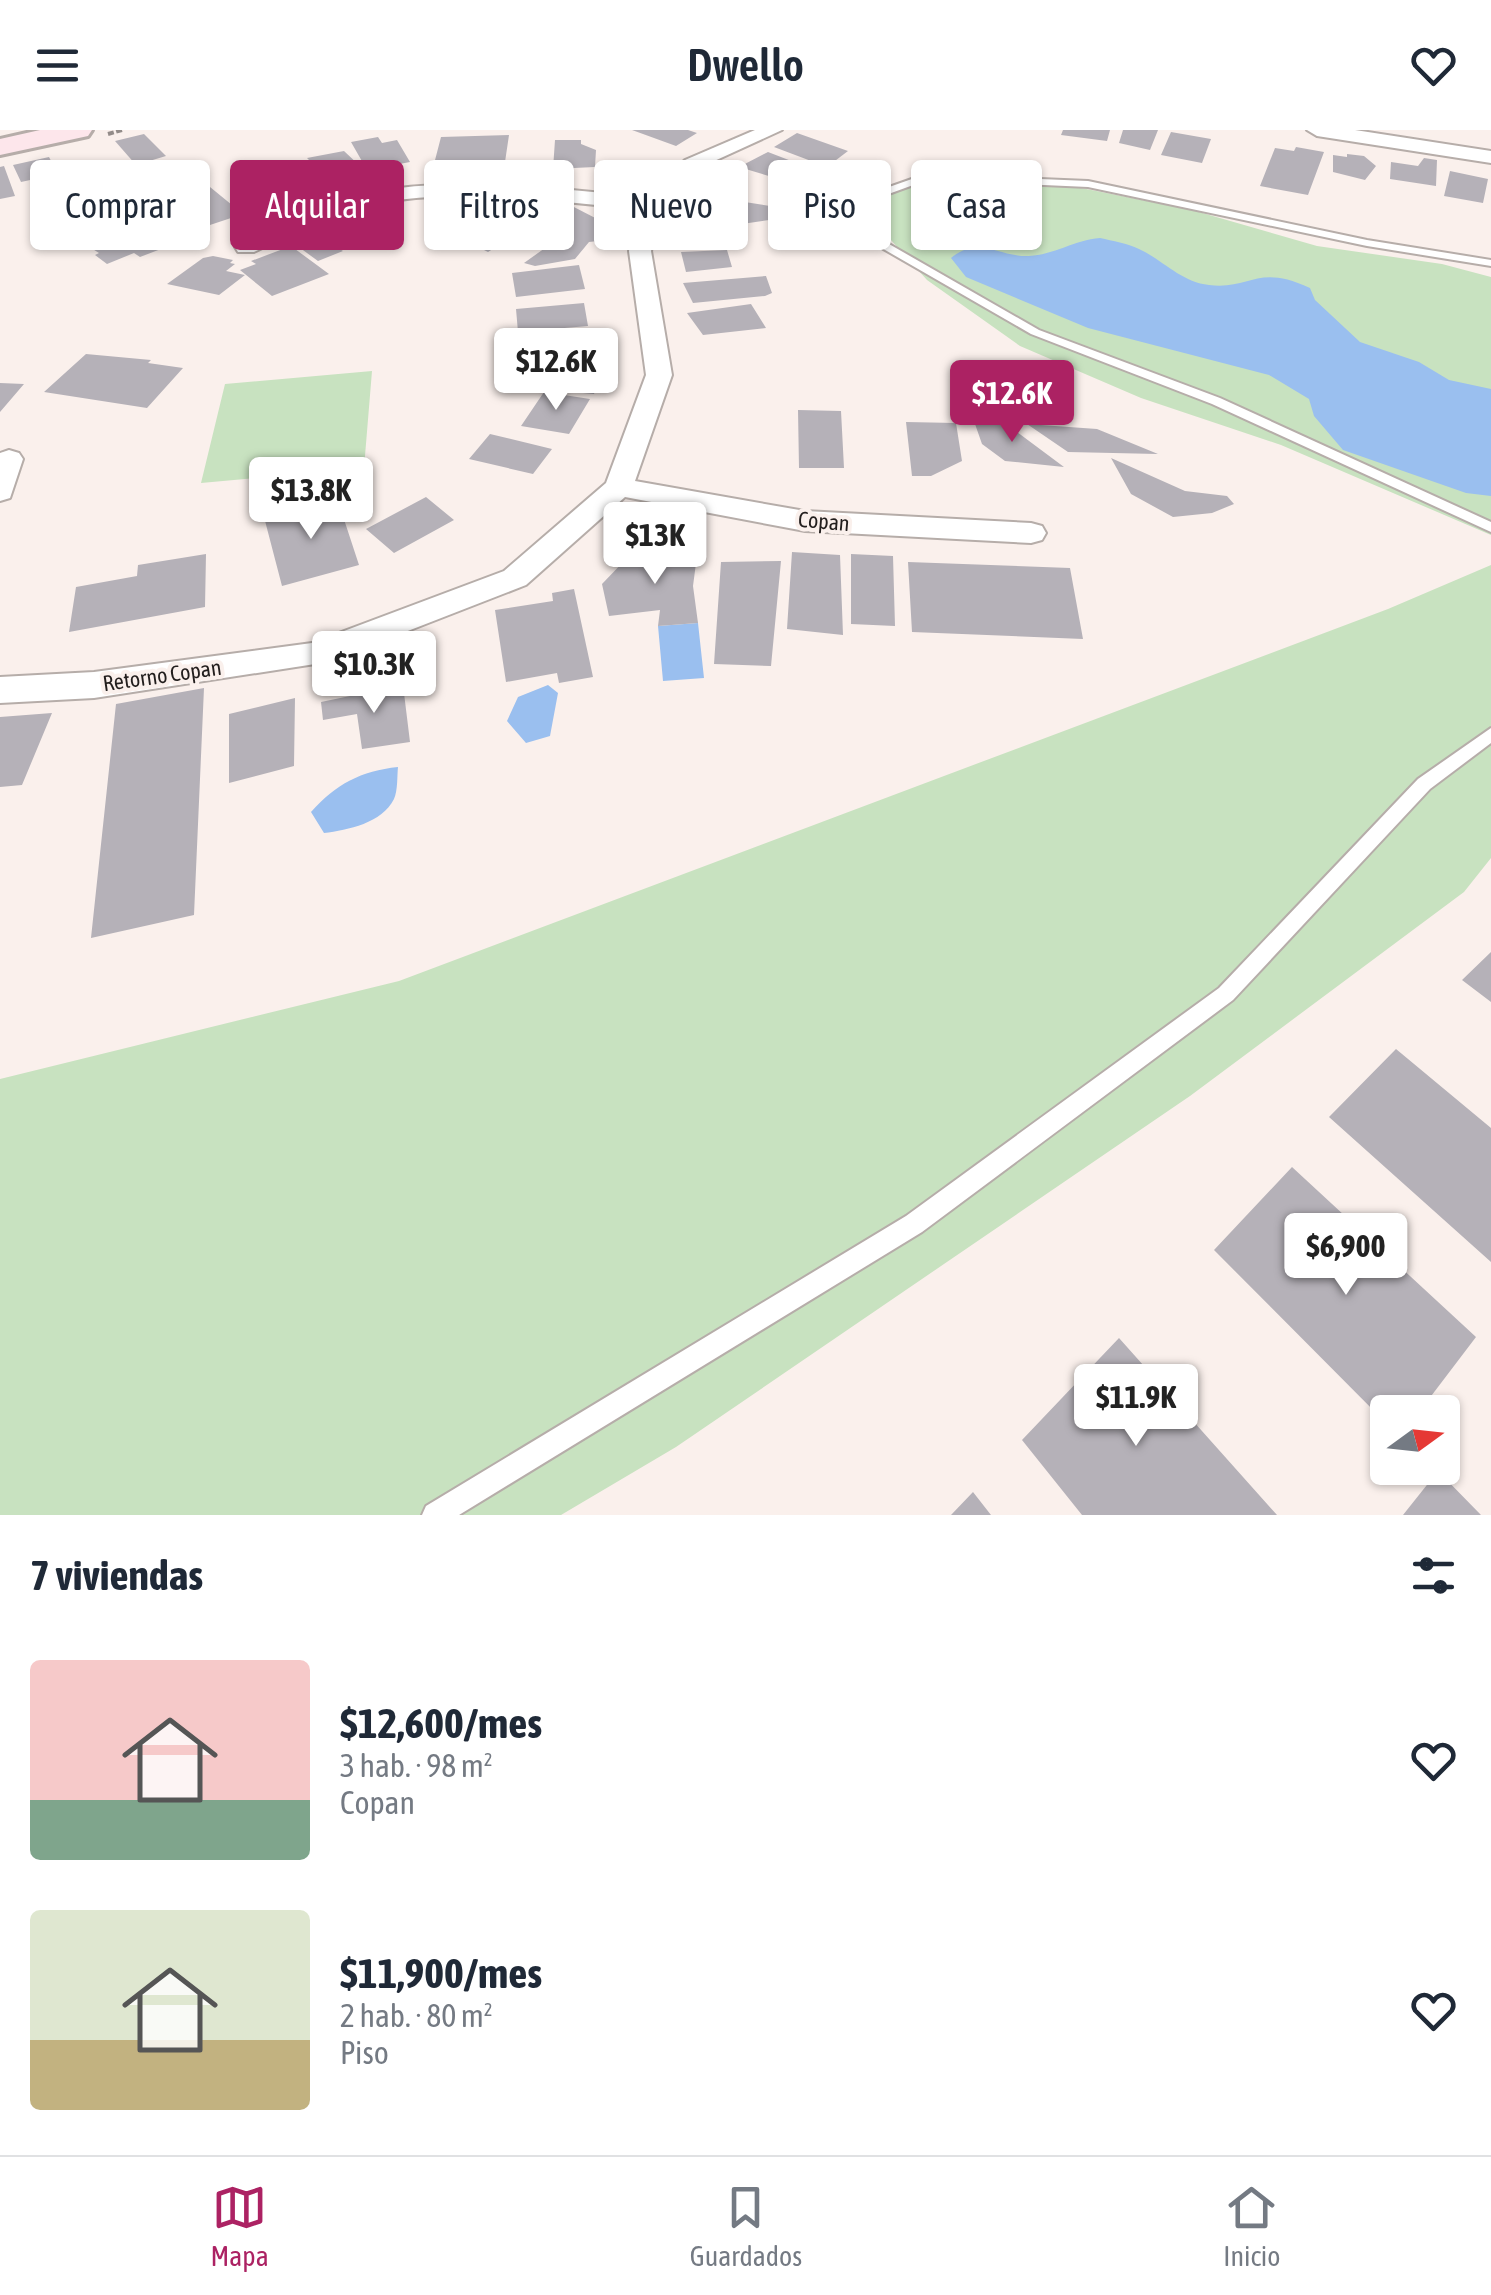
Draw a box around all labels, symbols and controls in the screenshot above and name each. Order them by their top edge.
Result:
icon: menu [30,38,85,93]
icon: heart [1406,38,1461,93]
text: Dwello [687,39,804,91]
chip: Comprar [30,160,210,250]
chip: Alquilar [230,160,404,250]
chip: Filtros [424,160,574,250]
chip: Nuevo [594,160,748,250]
chip: Piso [768,160,891,250]
chip: Casa [911,160,1042,250]
pin: $12.6K [475,328,637,413]
text: $12.6K [516,342,596,379]
pin: $12.6K [931,360,1093,445]
text: $12.6K [972,374,1052,411]
pin: $13.8K [230,457,392,542]
text: $13.8K [271,471,351,508]
pin: $13K [596,502,714,587]
street label: Copan [797,506,851,536]
text: $13K [625,516,685,553]
pin: $10.3K [293,631,455,716]
text: $10.3K [334,645,414,682]
street label: Retorno Copan [101,654,223,696]
pin: $6,900 [1265,1213,1427,1298]
text: $6,900 [1306,1227,1386,1264]
pin: $11.9K [1055,1364,1217,1449]
text: $11.9K [1096,1378,1176,1415]
north arrow [1370,1395,1460,1485]
map controls [1370,1395,1460,1485]
icon: filters [1406,1548,1461,1603]
text: 7 viviendas [30,1551,203,1599]
text: $12,600/mes [340,1699,542,1747]
icon: home [110,1700,230,1820]
icon: heart [1406,1733,1461,1788]
text: 3 hab. · 98 m² [340,1747,493,1784]
text: Copan [340,1784,415,1821]
text: $11,900/mes [340,1949,542,1997]
icon: home [110,1950,230,2070]
icon: heart [1406,1983,1461,2038]
text: 2 hab. · 80 m² [340,1997,493,2034]
text: Piso [340,2034,389,2071]
tab: Mapa [211,2180,269,2272]
tab: Guardados [690,2180,802,2272]
tab: Inicio [1223,2180,1280,2272]

